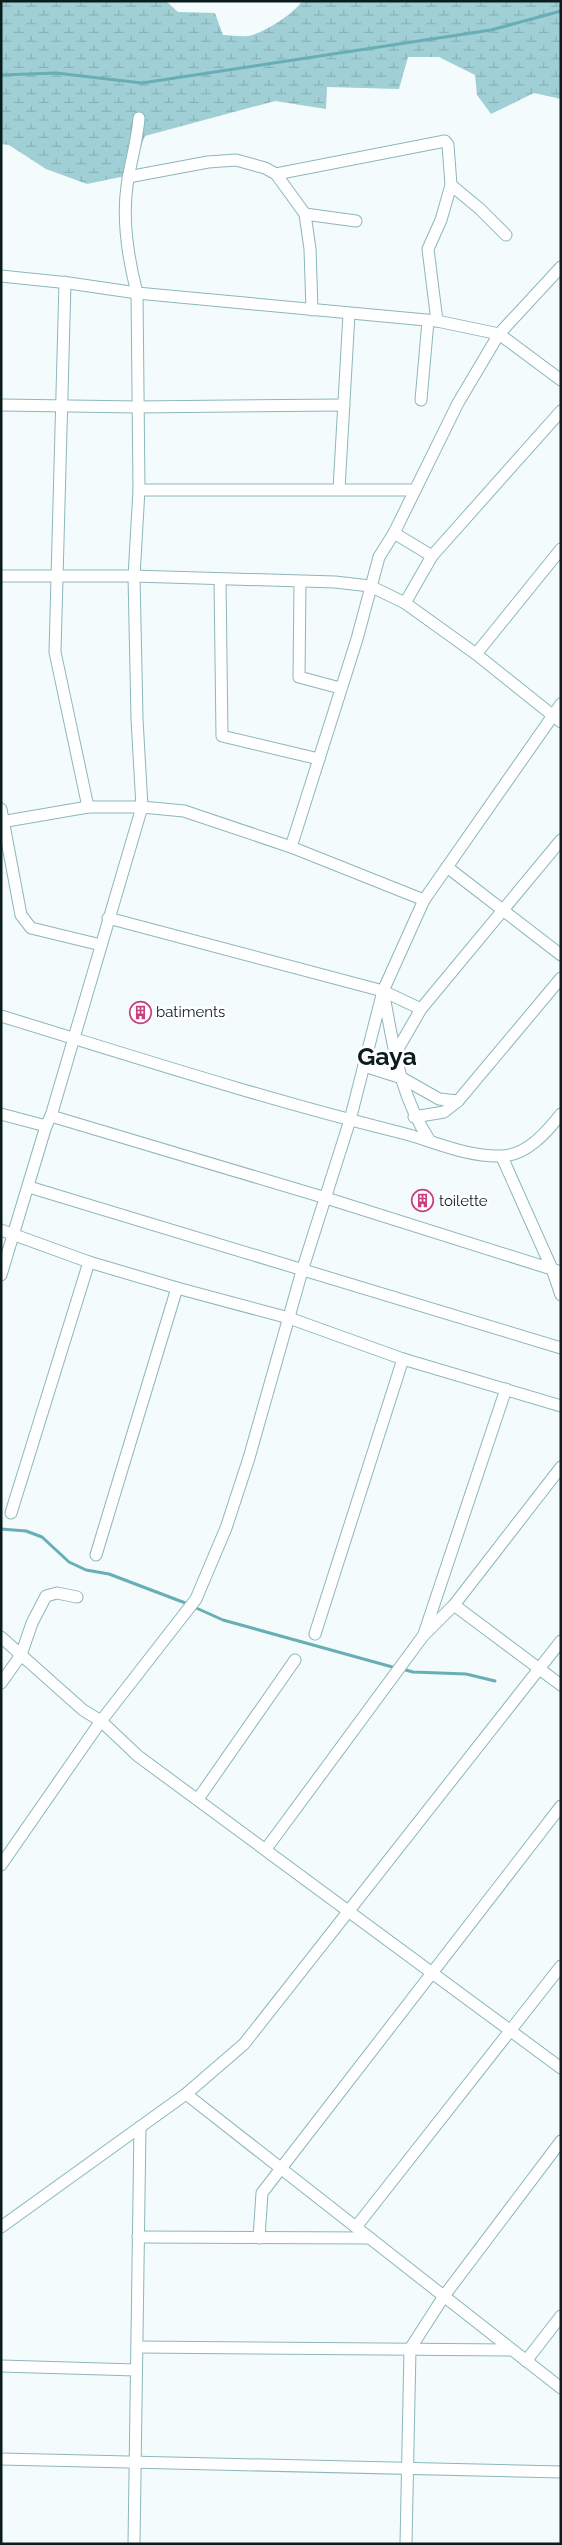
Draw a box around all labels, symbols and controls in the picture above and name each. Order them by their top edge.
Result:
building icon: batiments [128,1000,152,1024]
place label: batiments [156,1003,225,1021]
district label: Gaya [357,1041,417,1071]
building icon: toilette [411,1189,435,1213]
place label: toilette [439,1192,488,1210]

